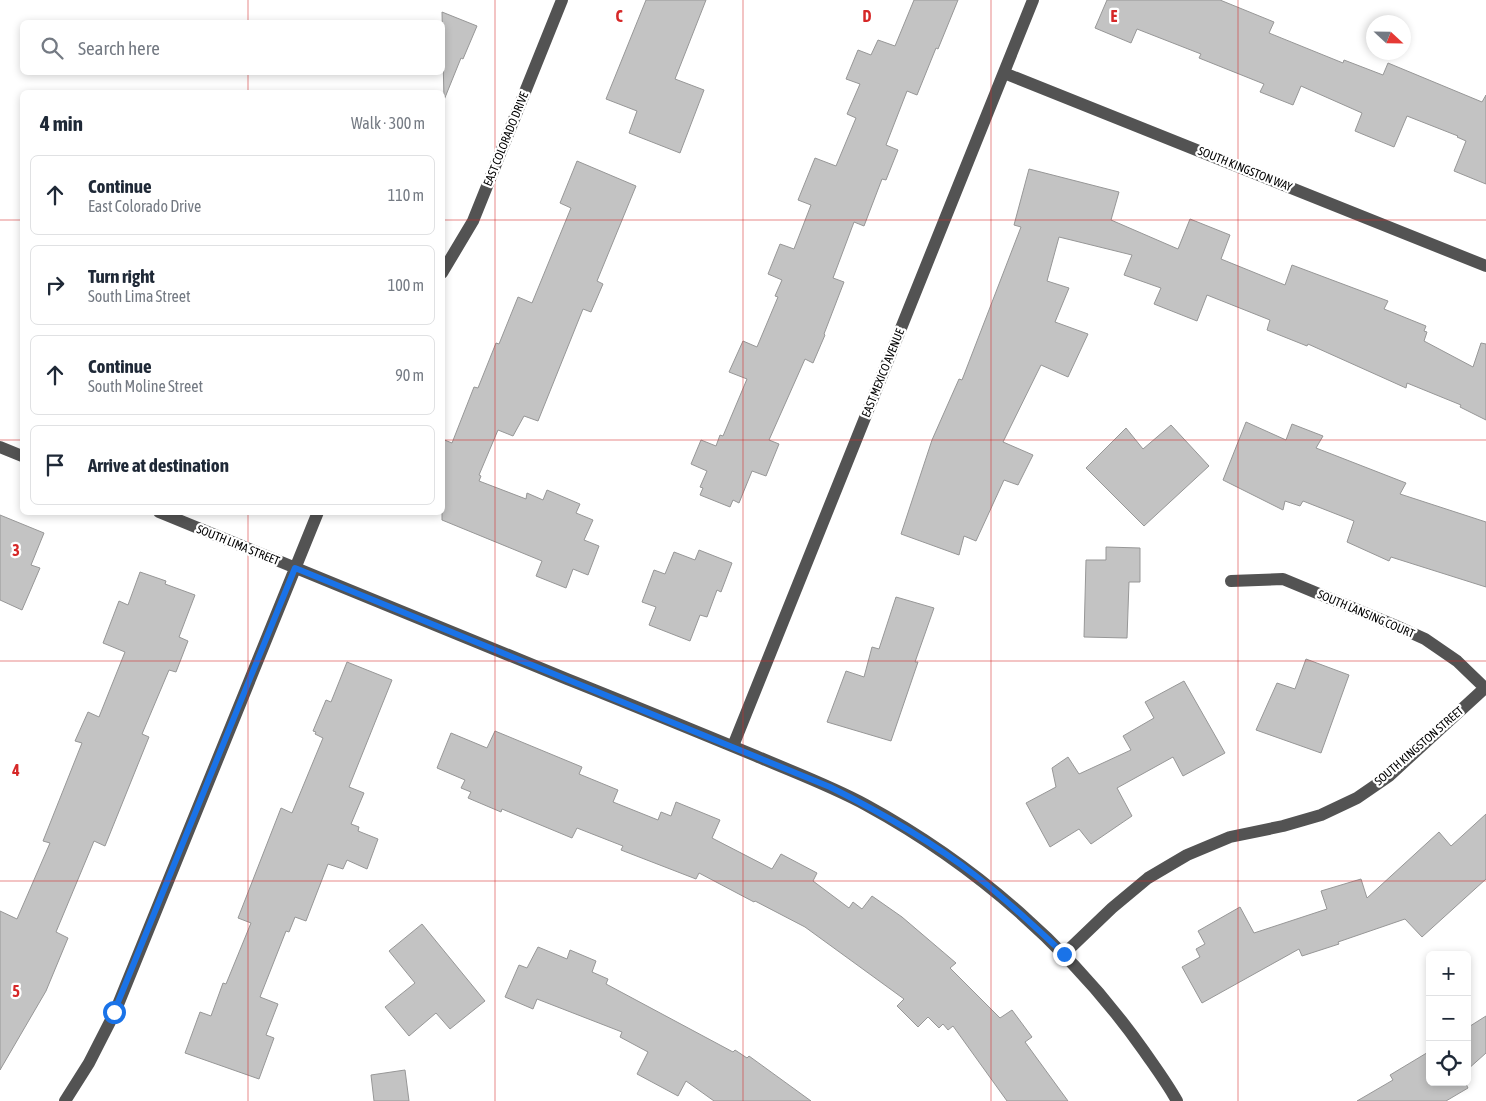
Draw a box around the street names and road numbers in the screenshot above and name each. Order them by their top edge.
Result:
street label: EAST COLORADO DRIVE [481,90,531,188]
street label: SOUTH KINGSTON WAY [1196,144,1295,195]
street label: EAST MEXICO AVENUE [859,327,907,419]
street label: SOUTH LIMA STREET [195,522,282,568]
street label: SOUTH LANSING COURT [1315,587,1417,641]
street label: SOUTH KINGSTON STREET [1372,703,1467,788]

